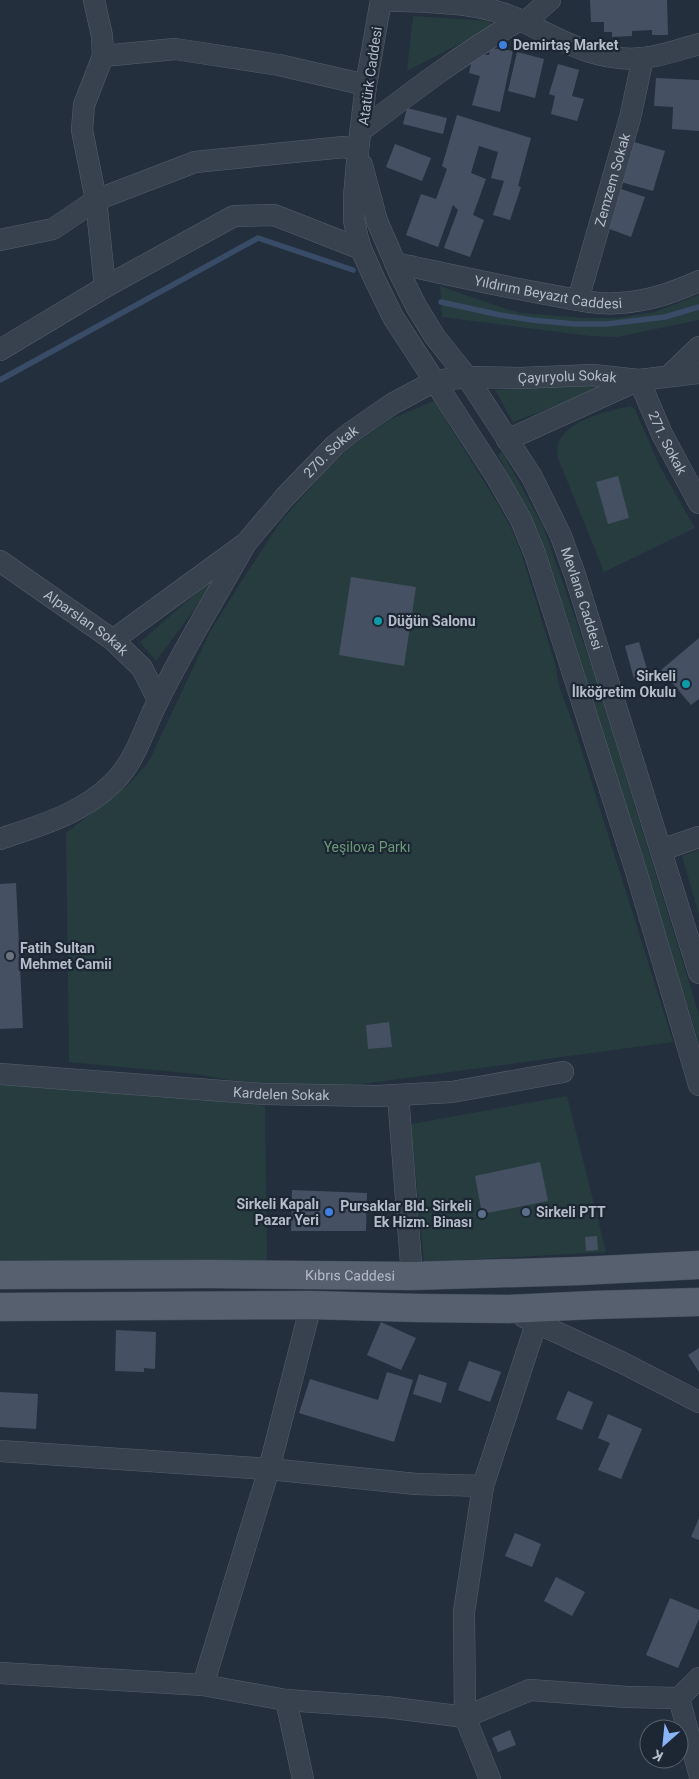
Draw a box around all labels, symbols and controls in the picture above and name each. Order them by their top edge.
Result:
street label: Atatürk Caddesi [355,26,385,126]
place label: Demirtaş Market [513,37,619,53]
marker: Demirtaş Market [497,39,509,51]
street label: Zemzem Sokak [591,131,633,228]
street label: Yıldırım Beyazıt Caddesi [473,272,623,311]
street label: Çayıryolu Sokak [518,367,618,386]
street label: 271. Sokak [645,409,691,478]
street label: 270. Sokak [300,421,362,481]
street label: Mevlana Caddesi [558,545,606,652]
street label: Alparslan Sokak [41,586,132,659]
place label: Düğün Salonu [388,613,476,629]
marker: Düğün Salonu [372,615,384,627]
place label: Sirkeli İlköğretim Okulu [572,668,676,700]
marker: Sirkeli İlköğretim Okulu [680,678,692,690]
park label: Yeşilova Parkı [324,839,410,855]
place label: Fatih Sultan Mehmet Camii [20,940,112,972]
marker: Fatih Sultan Mehmet Camii [4,950,16,962]
street label: Kardelen Sokak [232,1084,331,1103]
place label: Sirkeli Kapalı Pazar Yeri [236,1196,319,1228]
place label: Pursaklar Bld. Sirkeli Ek Hizm. Binası [340,1198,472,1230]
place label: Sirkeli PTT [536,1204,606,1220]
marker: Sirkeli Kapalı Pazar Yeri [323,1206,335,1218]
marker: Sirkeli PTT [520,1206,532,1218]
marker: Pursaklar Bld. Sirkeli Ek Hizm. Binası [476,1208,488,1220]
street label: Kıbrıs Caddesi [305,1267,395,1284]
north arrow [639,1719,689,1769]
text: K [650,1746,666,1765]

